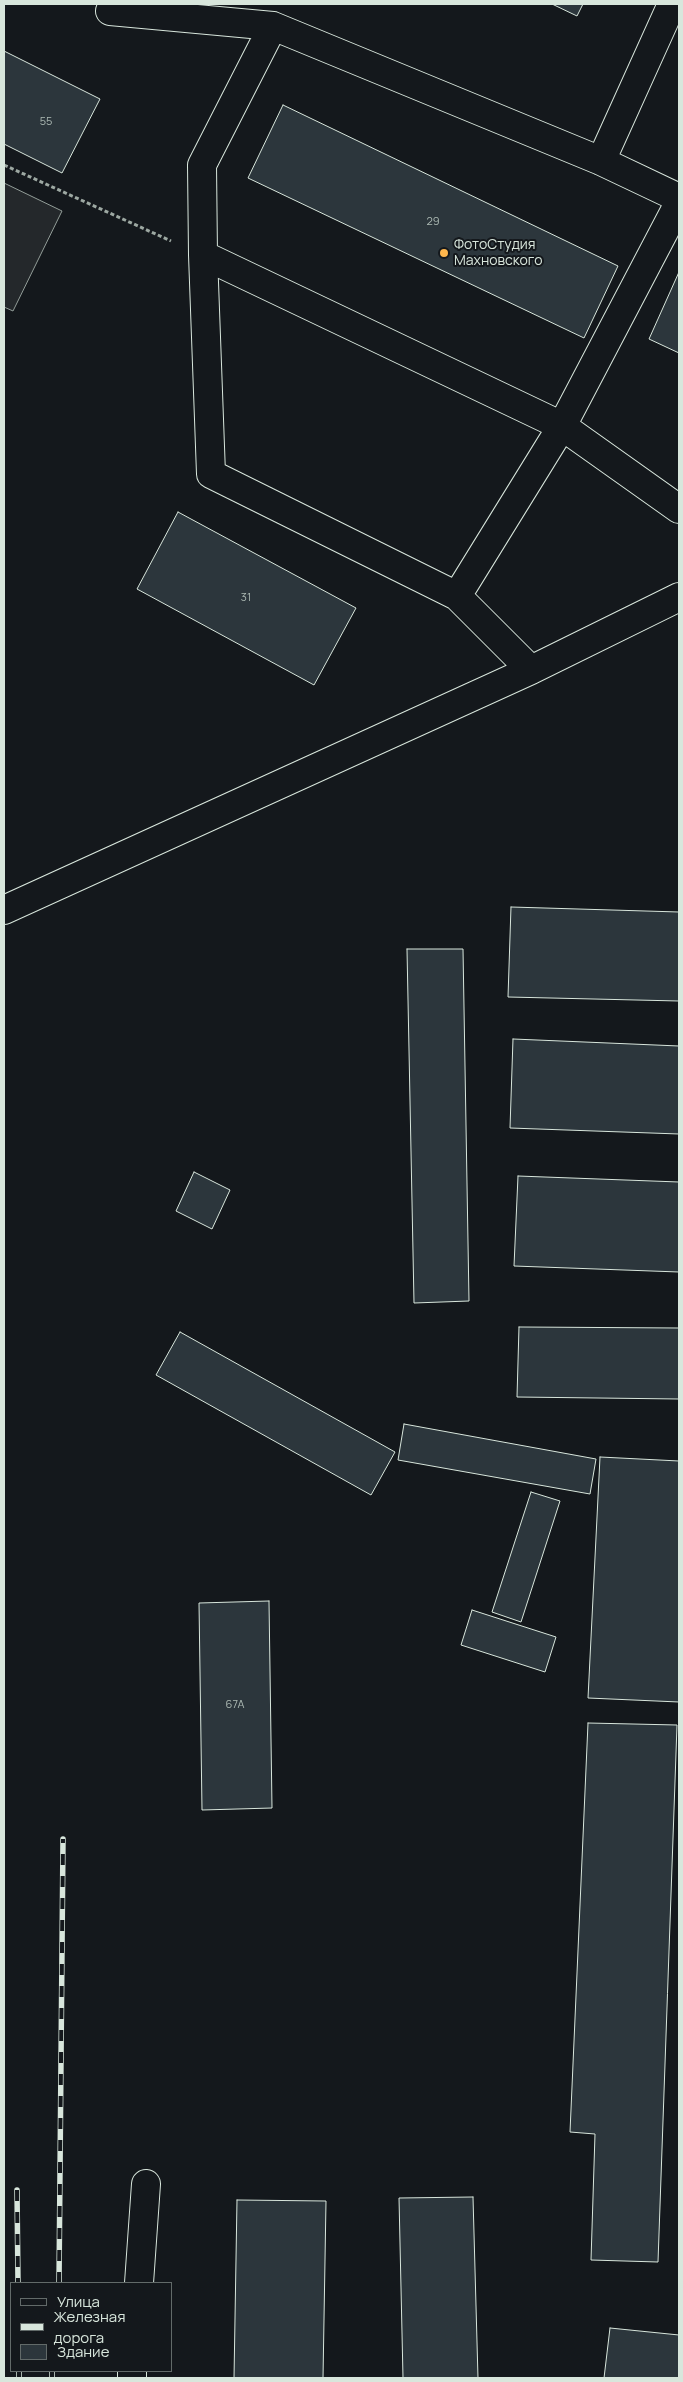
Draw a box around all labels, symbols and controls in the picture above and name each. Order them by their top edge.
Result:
house number: 55 [40,115,52,129]
house number: 29 [426,215,440,229]
place label: ФотоСтудия Махновского [454,237,542,270]
marker: ФотоСтудия Махновского [438,247,450,259]
house number: 31 [241,591,251,605]
house number: 67А [226,1698,244,1712]
legend [10,2282,172,2372]
text: Улица [57,2291,100,2312]
text: Железная дорога [54,2306,125,2348]
text: Здание [57,2341,109,2362]

